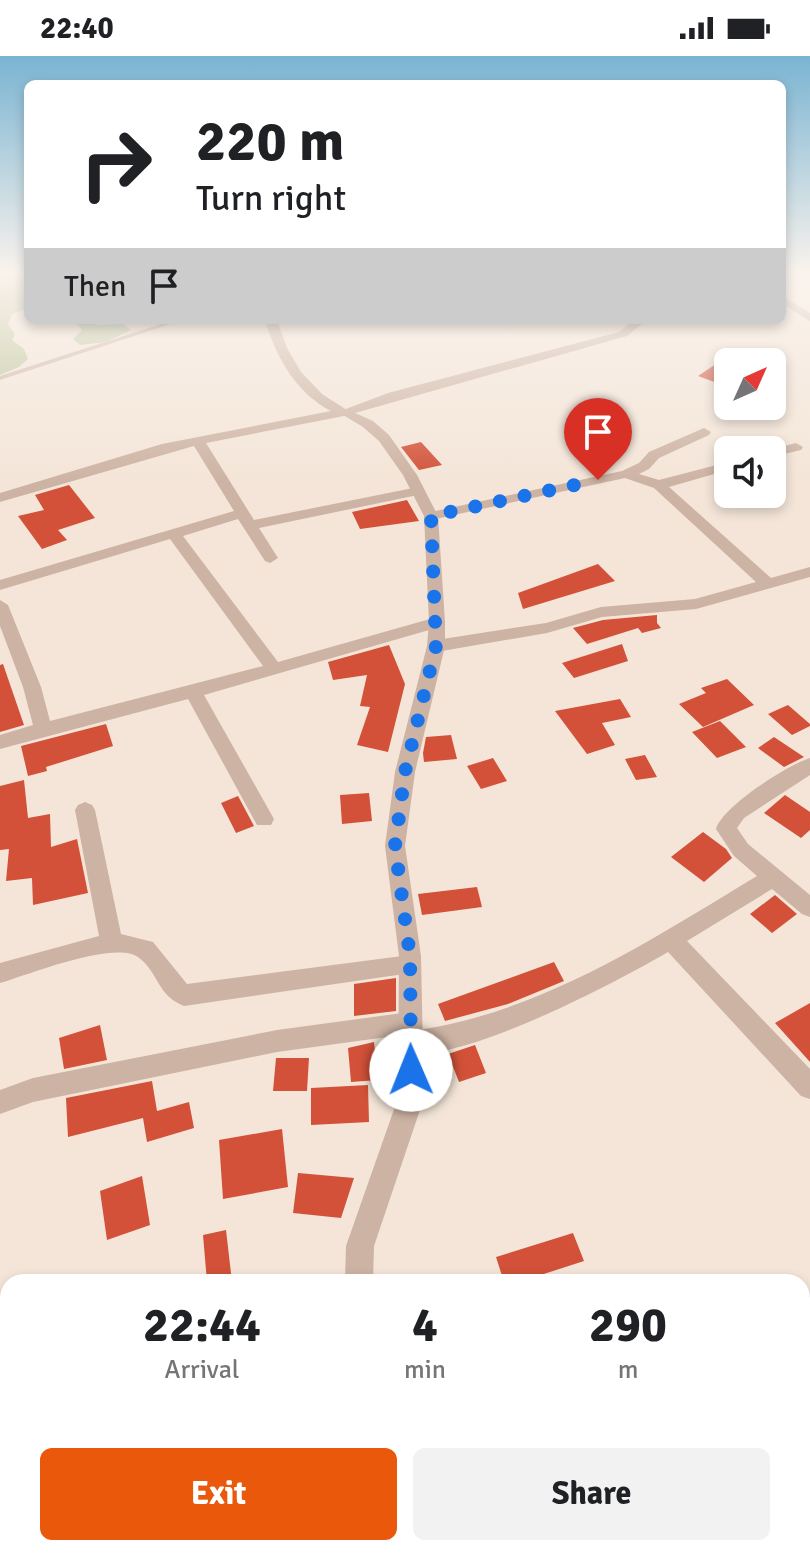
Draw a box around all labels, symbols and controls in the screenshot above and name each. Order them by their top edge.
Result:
text: 22:40 [40,10,114,47]
text: 220 m [196,107,344,176]
icon: right [64,112,168,216]
text: Turn right [196,176,346,221]
icon: arrive [142,264,186,308]
text: Then [64,268,126,305]
north arrow [714,348,786,420]
map controls [714,348,786,508]
pin [564,398,632,480]
icon: arrive [576,410,620,454]
button: sound [714,436,786,508]
position arrow [369,1028,453,1112]
text: 22:44 [143,1296,261,1355]
text: 4 [412,1296,438,1355]
text: 290 [589,1296,667,1355]
text: Arrival [165,1354,239,1386]
text: min [404,1354,446,1386]
text: m [618,1354,638,1386]
button: Exit [40,1448,397,1540]
button: Share [413,1448,770,1540]

